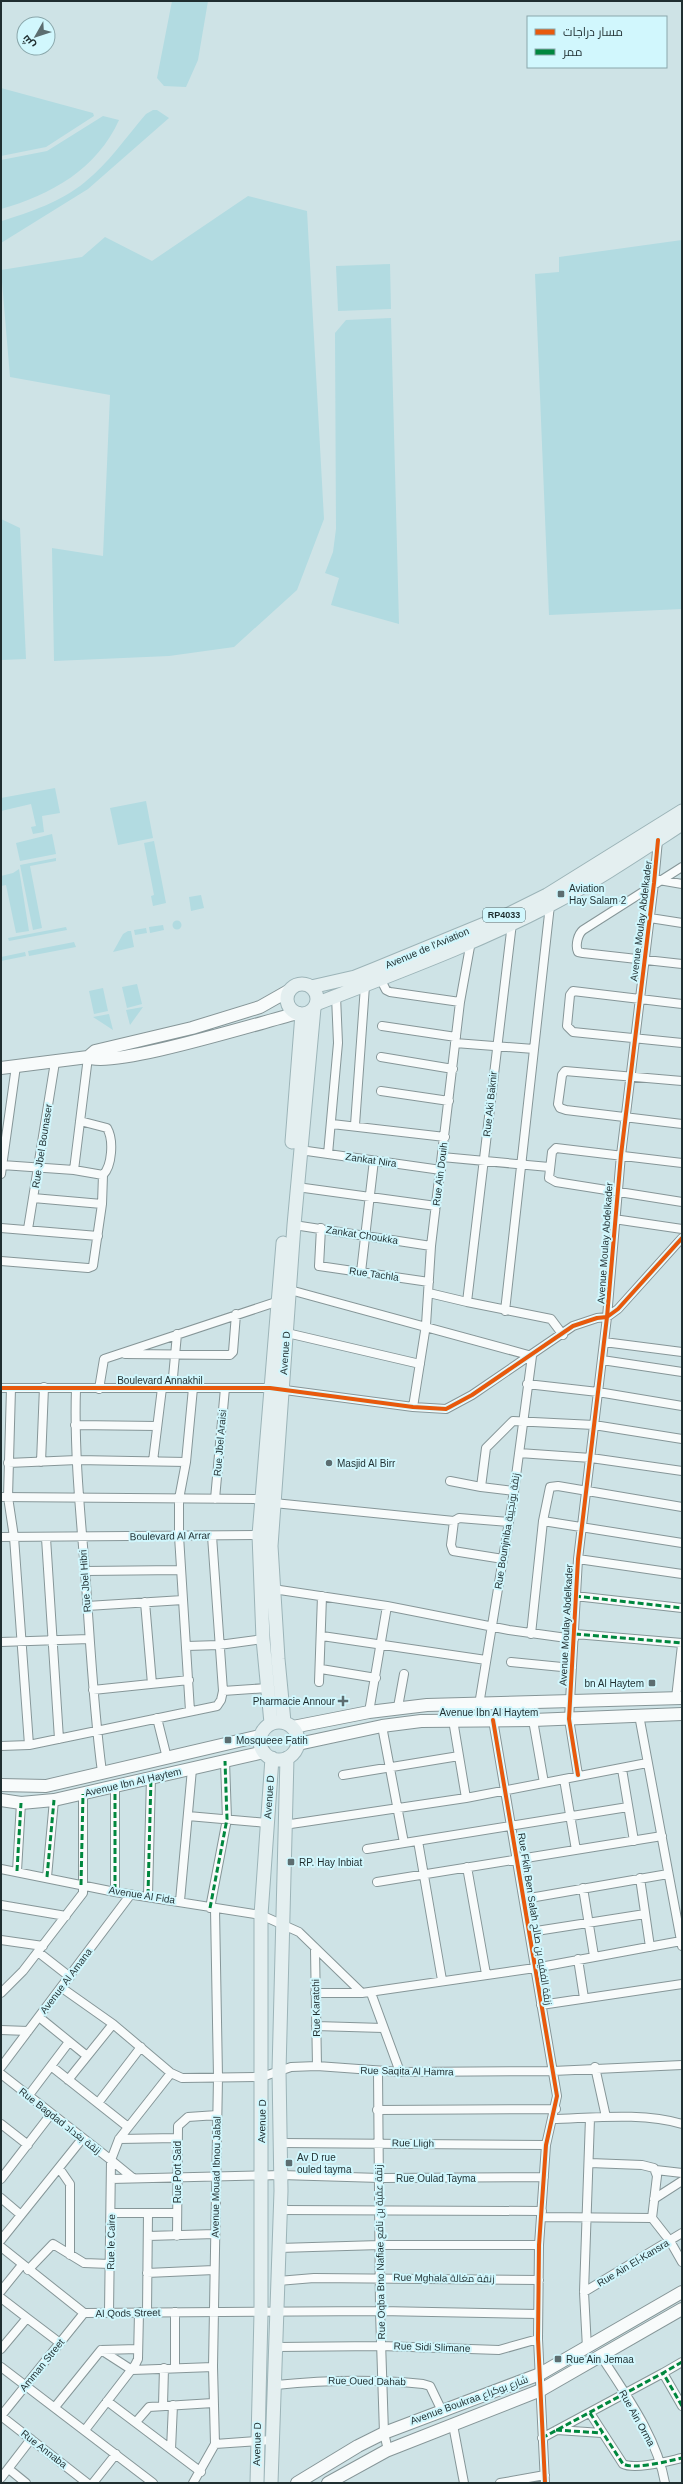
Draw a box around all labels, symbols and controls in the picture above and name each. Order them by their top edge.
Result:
north arrow [16,16,56,56]
legend [527,16,667,68]
text: مسار دراجات [563,25,623,39]
text: ش [19,32,38,52]
text: ممر [562,45,582,59]
street label: Avenue Moulay Abdelkader [628,859,654,982]
place label: Aviation Hay Salam 2 [569,883,627,906]
marker: Aviation Hay Salam 2 [556,889,566,899]
road number: RP4033 [483,908,525,922]
street label: Avenue de l'Aviation [383,925,471,971]
street label: Rue Aki Baknir [481,1070,499,1137]
street label: Rue Jbel Bounaser [30,1102,54,1189]
street label: Rue Ain Douih [431,1142,449,1206]
street label: Zankat Nira [345,1151,398,1169]
street label: Avenue Moulay Abdelkader [595,1181,615,1304]
street label: Zankat Choukka [325,1224,399,1246]
street label: Rue Tachla [349,1265,400,1283]
street label: Avenue D [278,1331,292,1375]
street label: Boulevard Annakhil [117,1375,203,1386]
street label: Rue Jbel Araisi [212,1409,228,1477]
marker: Masjid Al Birr [324,1458,334,1468]
place label: Masjid Al Birr [337,1458,396,1469]
street label: Rue Bounjniba زنقة بونجيبة [492,1472,522,1590]
street label: Boulevard Al Arrar [130,1530,211,1542]
street label: Rue Jbel Hibri [77,1549,93,1613]
street label: Avenue Moulay Abdelkader [557,1563,575,1686]
place label: bn Al Haytem [585,1678,644,1689]
marker: bn Al Haytem [647,1678,657,1688]
place label: Pharmacie Annour [253,1696,336,1707]
marker: Pharmacie Annour [338,1696,348,1706]
street label: Avenue Ibn Al Haytem [440,1707,538,1718]
marker: Mosqueee Fatih [223,1735,233,1745]
place label: Mosqueee Fatih [236,1735,308,1746]
street label: Avenue Ibn Al Haytem [84,1766,182,1798]
street label: Avenue D [262,1775,276,1819]
street label: Rue Fkih Ben Salah زنقة الفقيه بن صالح [515,1832,554,2006]
marker: RP. Hay Inbiat [286,1857,296,1867]
place label: RP. Hay Inbiat [299,1857,362,1868]
street label: Avenue Al Fida [108,1884,176,1906]
street label: Avenue Al Amana [38,1946,94,2016]
street label: Rue Karatchi [310,1979,322,2037]
street label: Rue Saqita Al Hamra [360,2065,454,2077]
street label: Rue Bagdad زنقة بغداد [17,2086,103,2156]
street label: Avenue D [256,2099,268,2143]
street label: Avenue Mouad Ibnou Jabal [209,2116,223,2238]
street label: Rue Lligh [392,2137,434,2149]
street label: Rue Port Said [172,2141,183,2203]
place label: Av D rue ouled tayma [297,2152,352,2175]
marker: Av D rue ouled tayma [284,2158,294,2168]
street label: Rue Oqba Bno Nafiae زنقة عقبة بن نافع [373,2164,388,2340]
street label: Rue Oulad Tayma [396,2173,476,2184]
street label: Rue le Caire [105,2214,117,2270]
street label: Rue Ain El-Kansra [595,2237,671,2289]
street label: Rue Mghala زنقة مغالة [393,2272,495,2284]
street label: Al Qods Street [95,2307,161,2319]
street label: Amman Street [18,2337,67,2393]
street label: Rue Sidi Slimane [393,2340,471,2354]
marker: Rue Ain Jemaa [553,2354,563,2364]
place label: Rue Ain Jemaa [566,2354,634,2365]
street label: Avenue Boukraa شارع بوكراع [409,2374,530,2427]
street label: Rue Oued Dahab [328,2375,406,2387]
street label: Rue Ain Orma [617,2388,657,2449]
street label: Avenue D [251,2422,263,2466]
street label: Rue Annaba [19,2428,69,2471]

